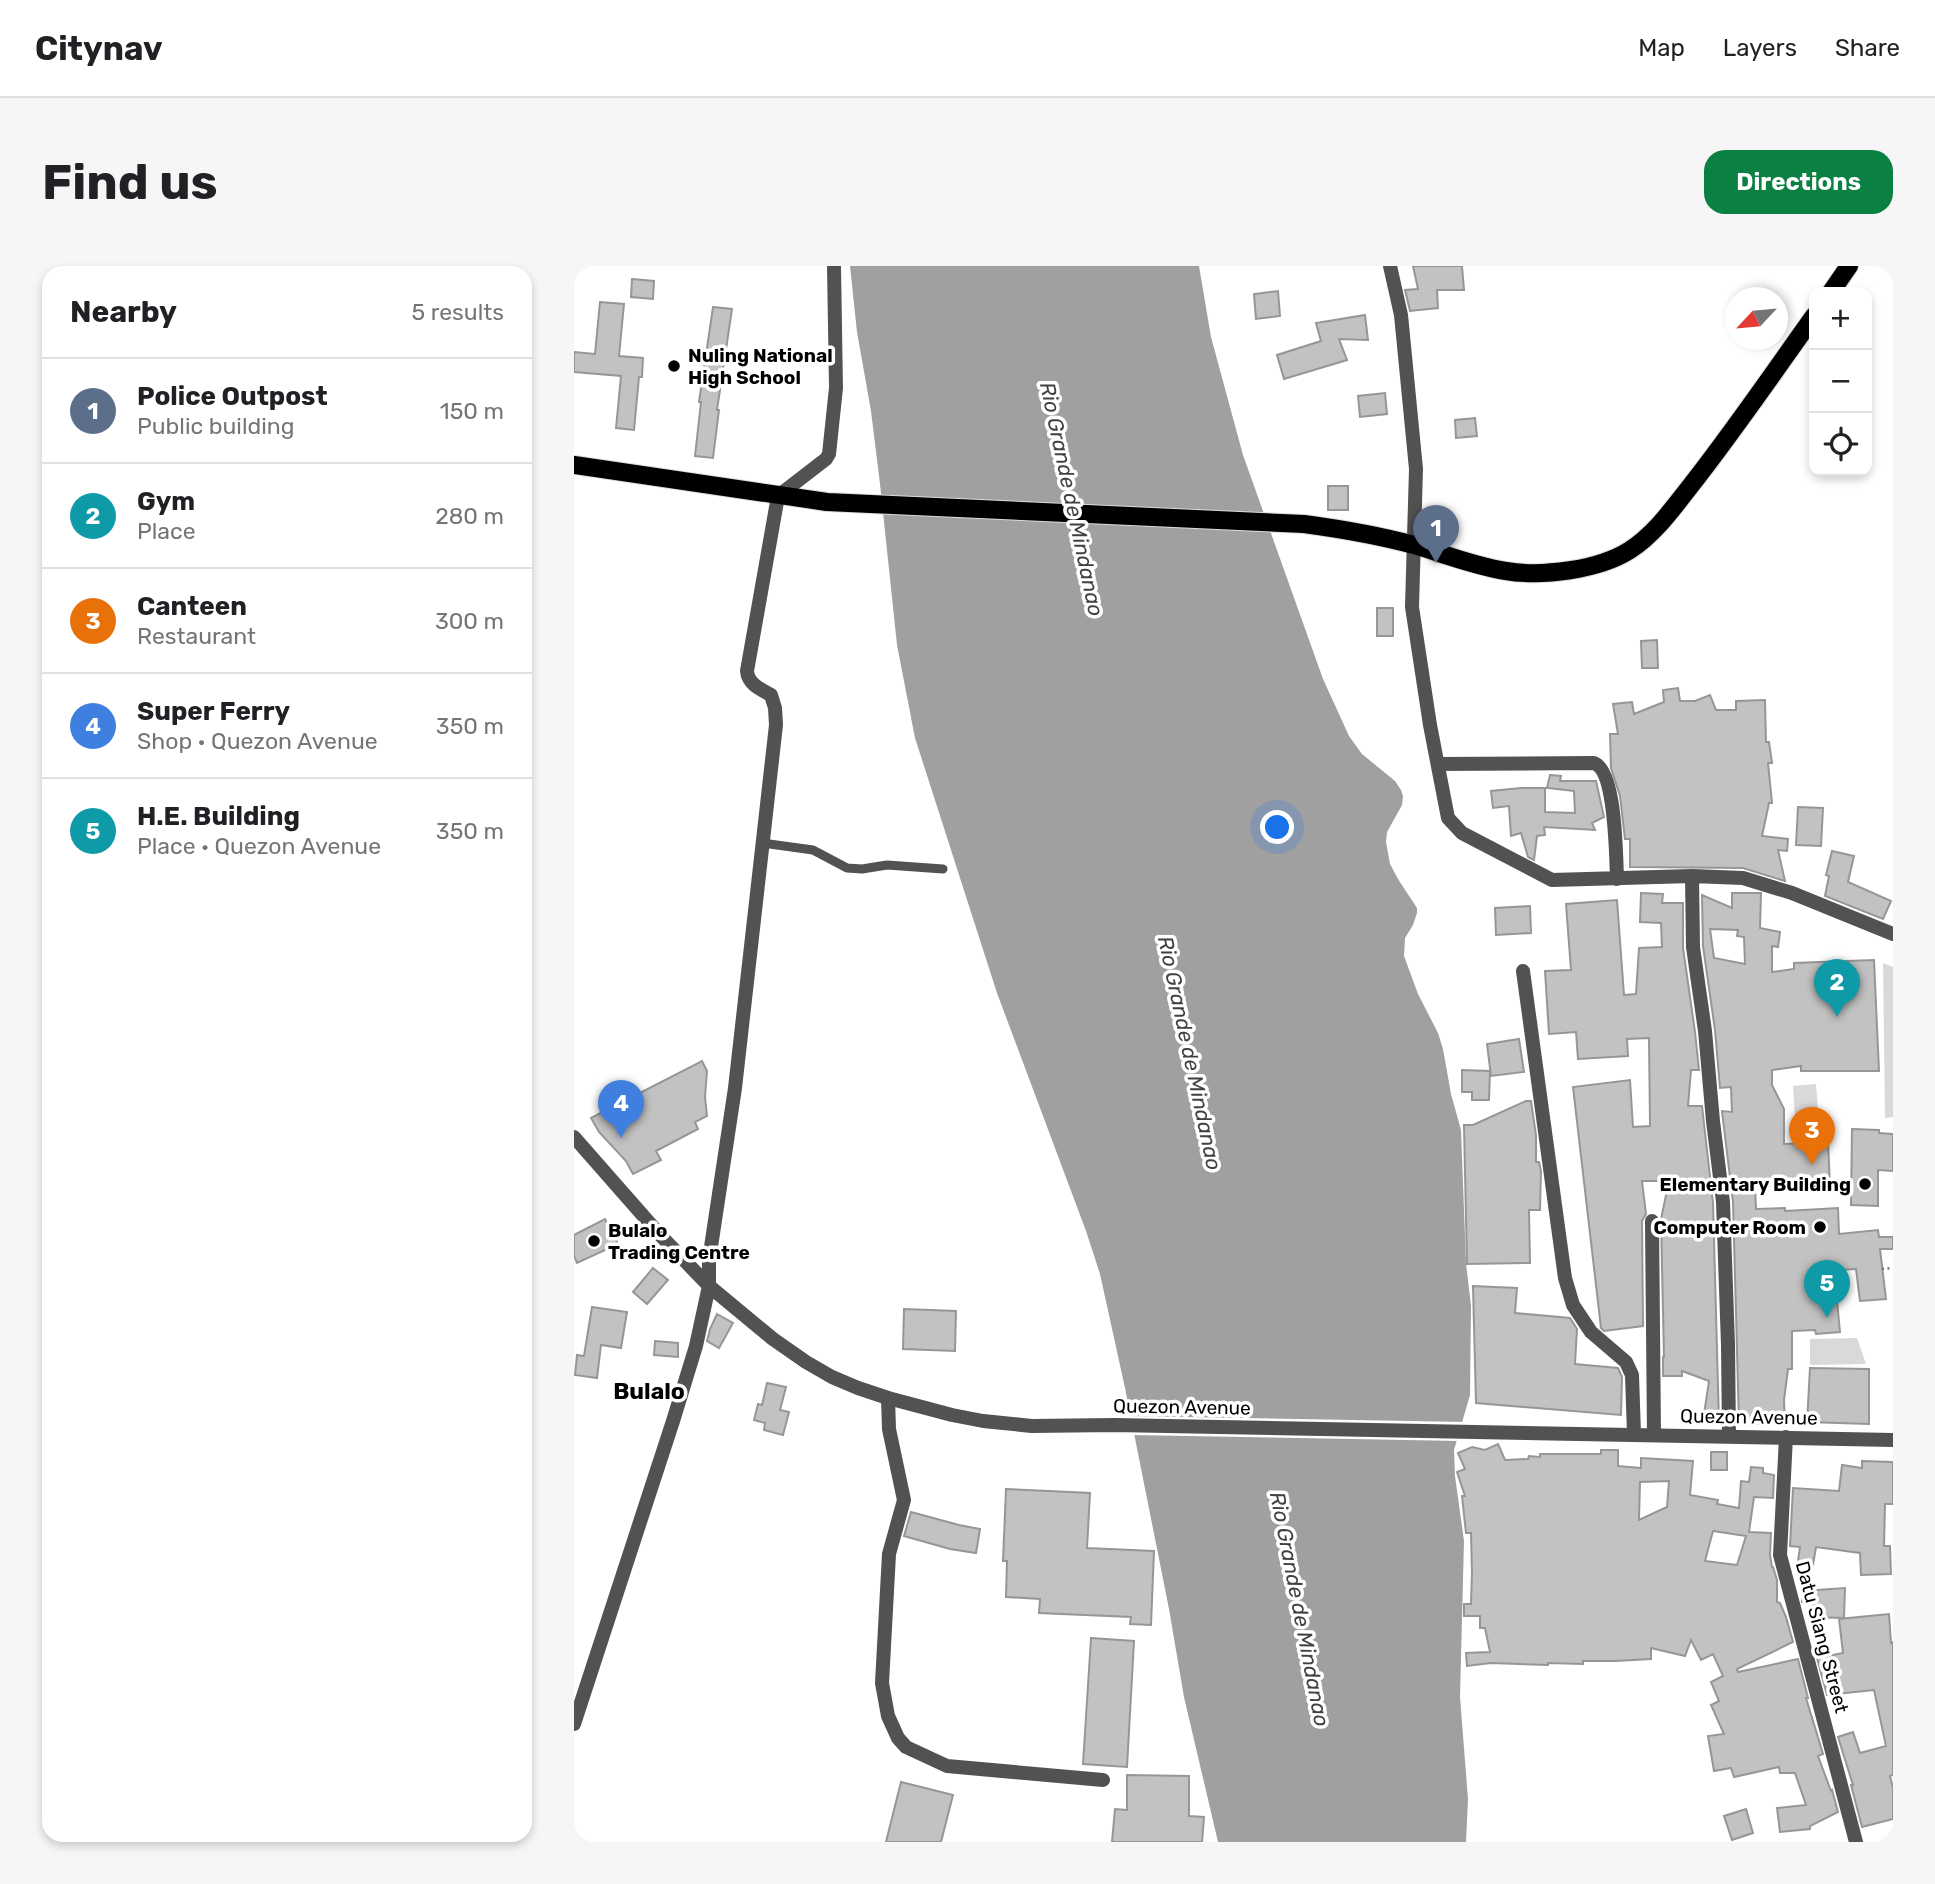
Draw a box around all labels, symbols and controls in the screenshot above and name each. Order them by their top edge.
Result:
text: Citynav [35,29,163,68]
text: Map [1638,34,1685,62]
text: Layers [1723,34,1797,62]
text: Share [1835,34,1900,62]
button: Directions [1704,150,1893,214]
text: Find us [42,153,218,211]
north arrow [1725,287,1788,350]
map controls [1809,287,1872,476]
button: + [1809,287,1872,350]
text: Nearby [70,294,177,330]
text: 5 results [411,298,504,326]
place label: Nuling National High School [688,344,833,389]
button: − [1809,350,1872,413]
marker: Nuling National High School [666,358,682,374]
water label: Rio Grande de Mindanao [1035,380,1109,618]
text: Police Outpost [137,381,328,412]
text: 1 [87,397,99,425]
text: 150 m [440,397,504,425]
text: Public building [137,412,294,440]
button: locate [1809,413,1872,476]
text: Gym [137,486,195,517]
text: 2 [86,502,100,530]
text: 280 m [435,502,504,530]
pin: 1 [1413,505,1459,563]
text: Place [137,517,196,545]
text: Canteen [137,591,247,622]
text: 3 [85,607,101,635]
text: 300 m [435,607,504,635]
text: Restaurant [137,622,256,650]
text: Super Ferry [137,696,290,727]
text: 4 [85,712,101,740]
text: 350 m [436,712,504,740]
text: Shop · Quezon Avenue [137,727,378,755]
text: H.E. Building [137,801,300,832]
your location [1260,810,1294,844]
text: 5 [86,817,100,845]
text: 350 m [436,817,504,845]
text: Place · Quezon Avenue [137,832,381,860]
water label: Rio Grande de Mindanao [1153,934,1227,1172]
pin: 2 [1814,959,1860,1017]
pin: 4 [598,1080,644,1138]
pin: 3 [1789,1107,1835,1165]
place label: Elementary Building [1660,1173,1851,1196]
marker: Elementary Building [1857,1176,1873,1192]
place label: Computer Room [1653,1216,1806,1239]
place label: Bulalo Trading Centre [608,1219,750,1264]
marker: Computer Room [1812,1219,1828,1235]
marker: Bulalo Trading Centre [586,1233,602,1249]
pin: 5 [1804,1260,1850,1318]
district label: Bulalo [613,1377,685,1405]
street label: Quezon Avenue [1113,1394,1251,1420]
street label: Quezon Avenue [1680,1404,1818,1430]
water label: Rio Grande de Mindanao [1265,1489,1335,1729]
street label: Datu Siang Street [1791,1559,1853,1716]

